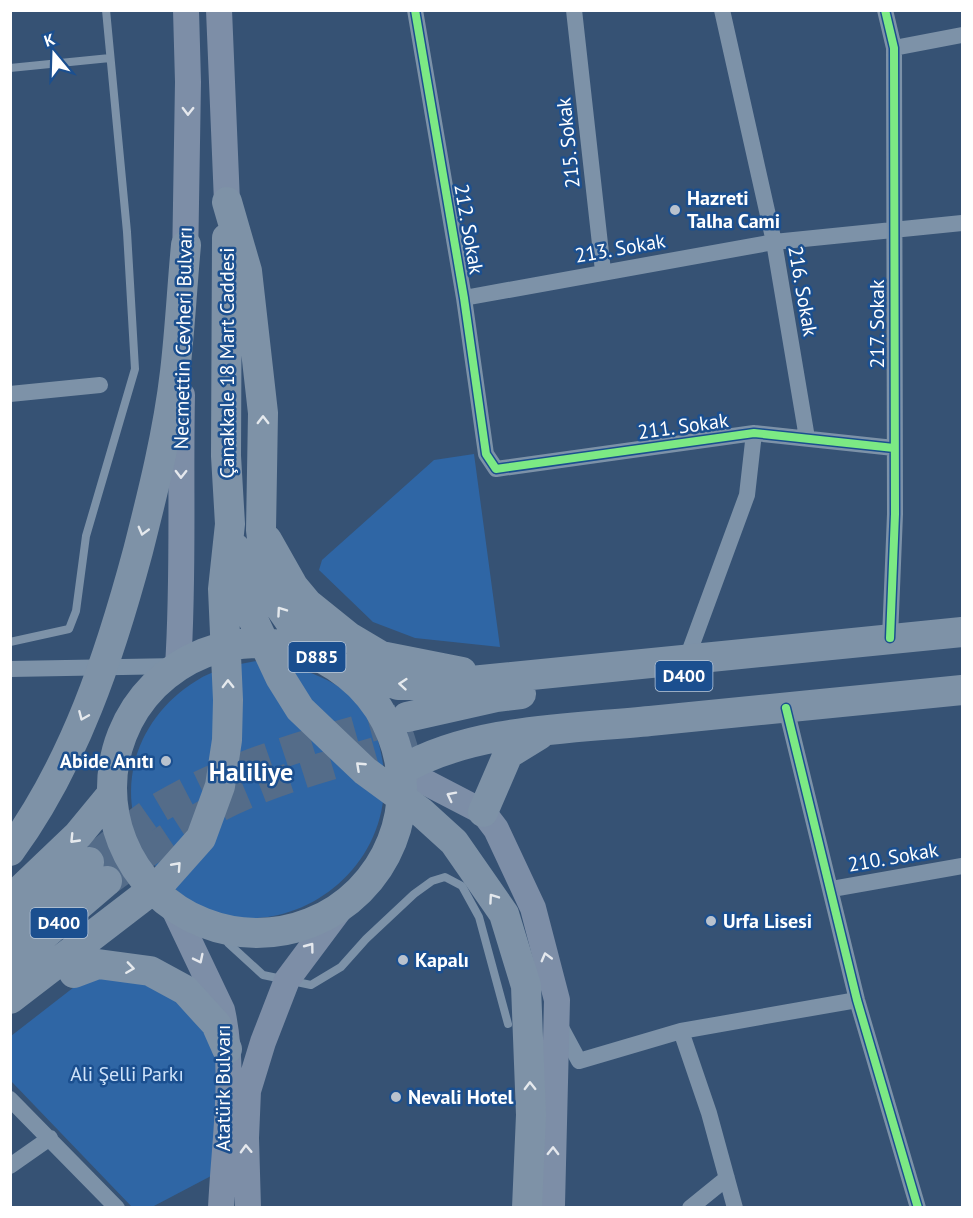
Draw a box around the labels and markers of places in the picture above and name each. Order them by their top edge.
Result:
place label: Hazreti Talha Cami [687,185,780,234]
marker: Hazreti Talha Cami [668,203,682,217]
place label: Abide Anıtı [60,748,154,774]
marker: Abide Anıtı [159,754,173,768]
place label: Urfa Lisesi [723,908,812,934]
marker: Urfa Lisesi [704,914,718,928]
place label: Kapalı [415,947,469,973]
marker: Kapalı [396,953,410,967]
place label: Nevali Hotel [408,1084,514,1110]
marker: Nevali Hotel [389,1090,403,1104]

